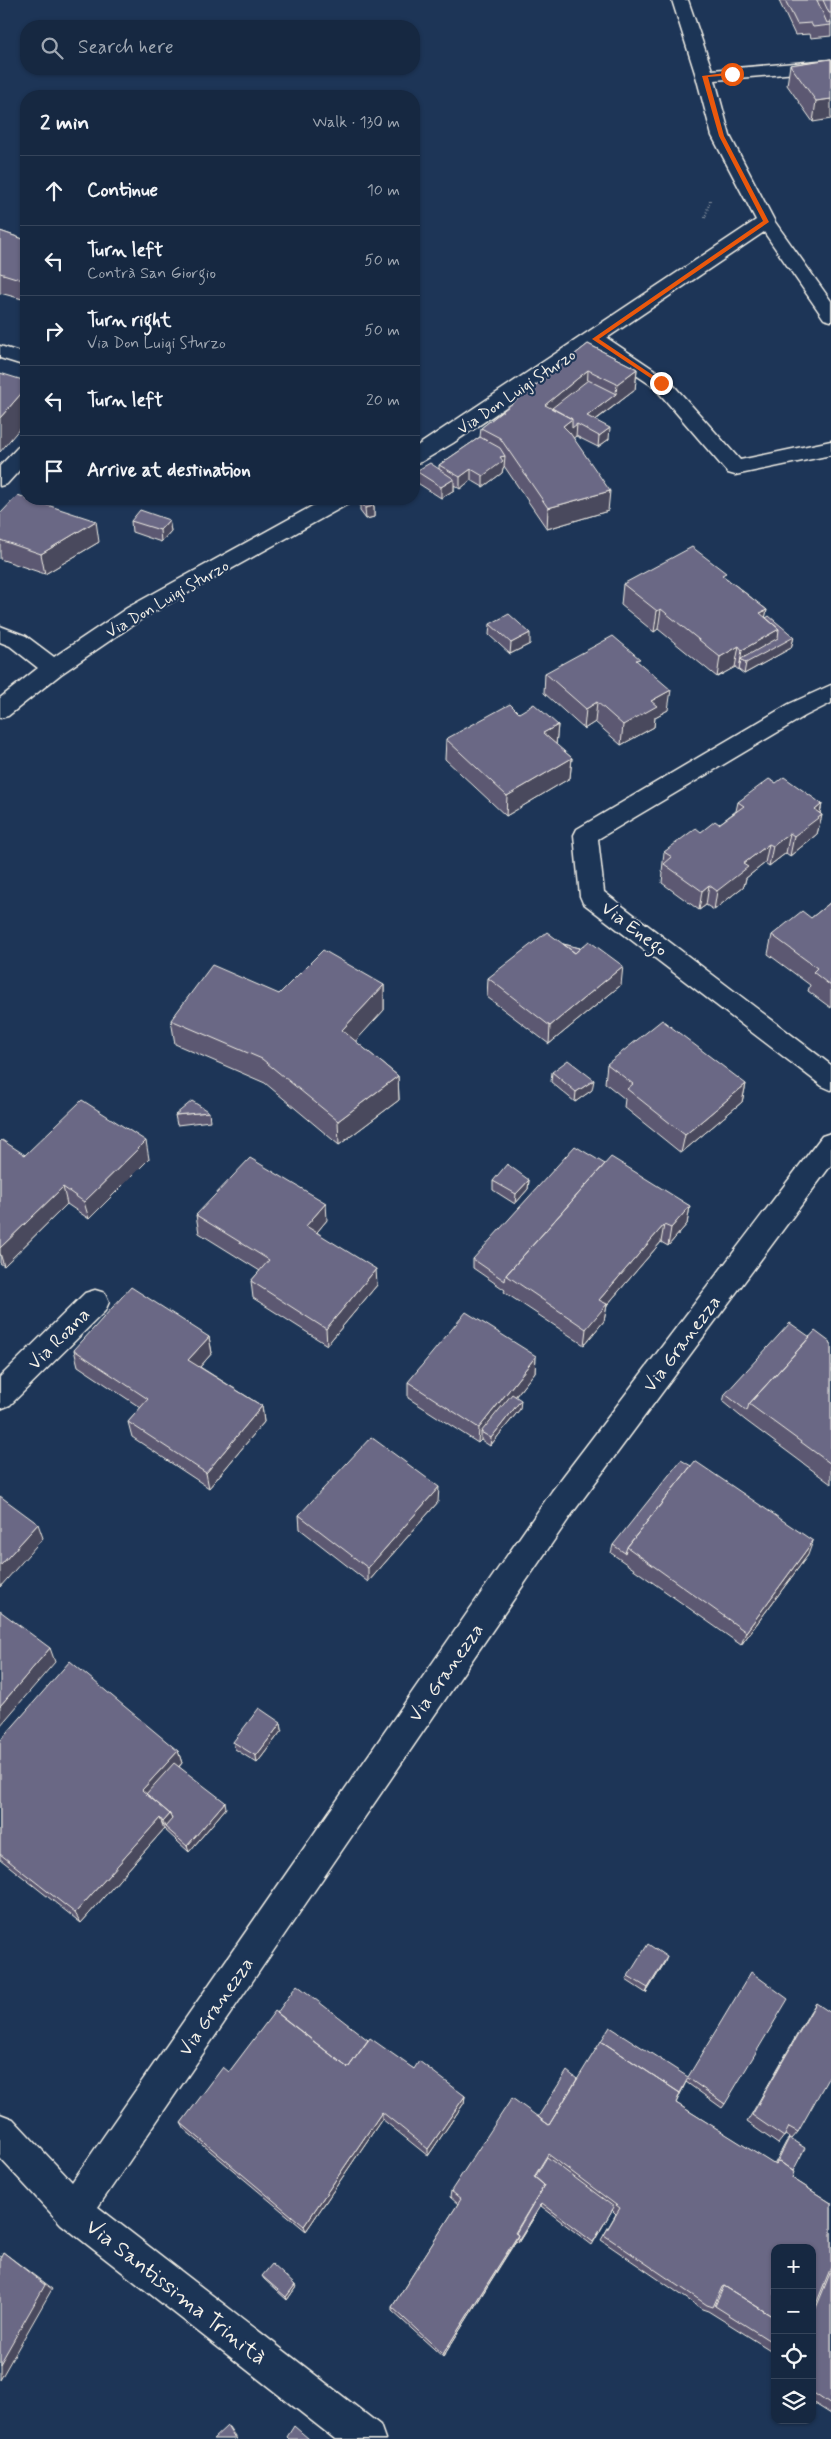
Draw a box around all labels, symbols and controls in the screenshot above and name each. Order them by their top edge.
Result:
search box [20,20,420,75]
icon: search [38,34,66,62]
text: Search here [78,35,174,60]
route start [721,63,744,86]
text: 2 min [40,109,89,137]
text: Walk · 130 m [313,112,400,133]
icon: ahead [40,177,68,205]
text: Continue [87,178,158,203]
text: 10 m [367,180,400,201]
text: Turn left [87,238,163,263]
icon: left [40,247,68,275]
text: 50 m [364,250,400,271]
text: Contrà San Giorgio [87,263,216,284]
text: Turn right [87,308,171,333]
icon: right [40,317,68,345]
text: 50 m [364,320,400,341]
text: Via Don Luigi Sturzo [87,333,226,354]
street label: Via Don Luigi Sturzo [453,345,580,440]
route end [650,372,673,395]
icon: left [40,387,68,415]
text: Turn left [87,388,163,413]
text: 20 m [366,390,400,411]
icon: arrive [40,457,68,485]
text: Arrive at destination [87,458,251,483]
street label: Via Don Luigi Sturzo [102,555,233,643]
street label: Via Enego [594,896,672,965]
street label: Via Granezza [638,1290,727,1397]
street label: Via Roana [22,1302,96,1376]
street label: Via Granezza [403,1619,489,1727]
street label: Via Granezza [173,1953,259,2061]
street label: Via Santissima Trinità [80,2213,272,2372]
map controls [771,2244,816,2424]
button: + [771,2244,816,2289]
button: − [771,2289,816,2334]
button: locate [771,2334,816,2379]
button: layers [771,2379,816,2424]

